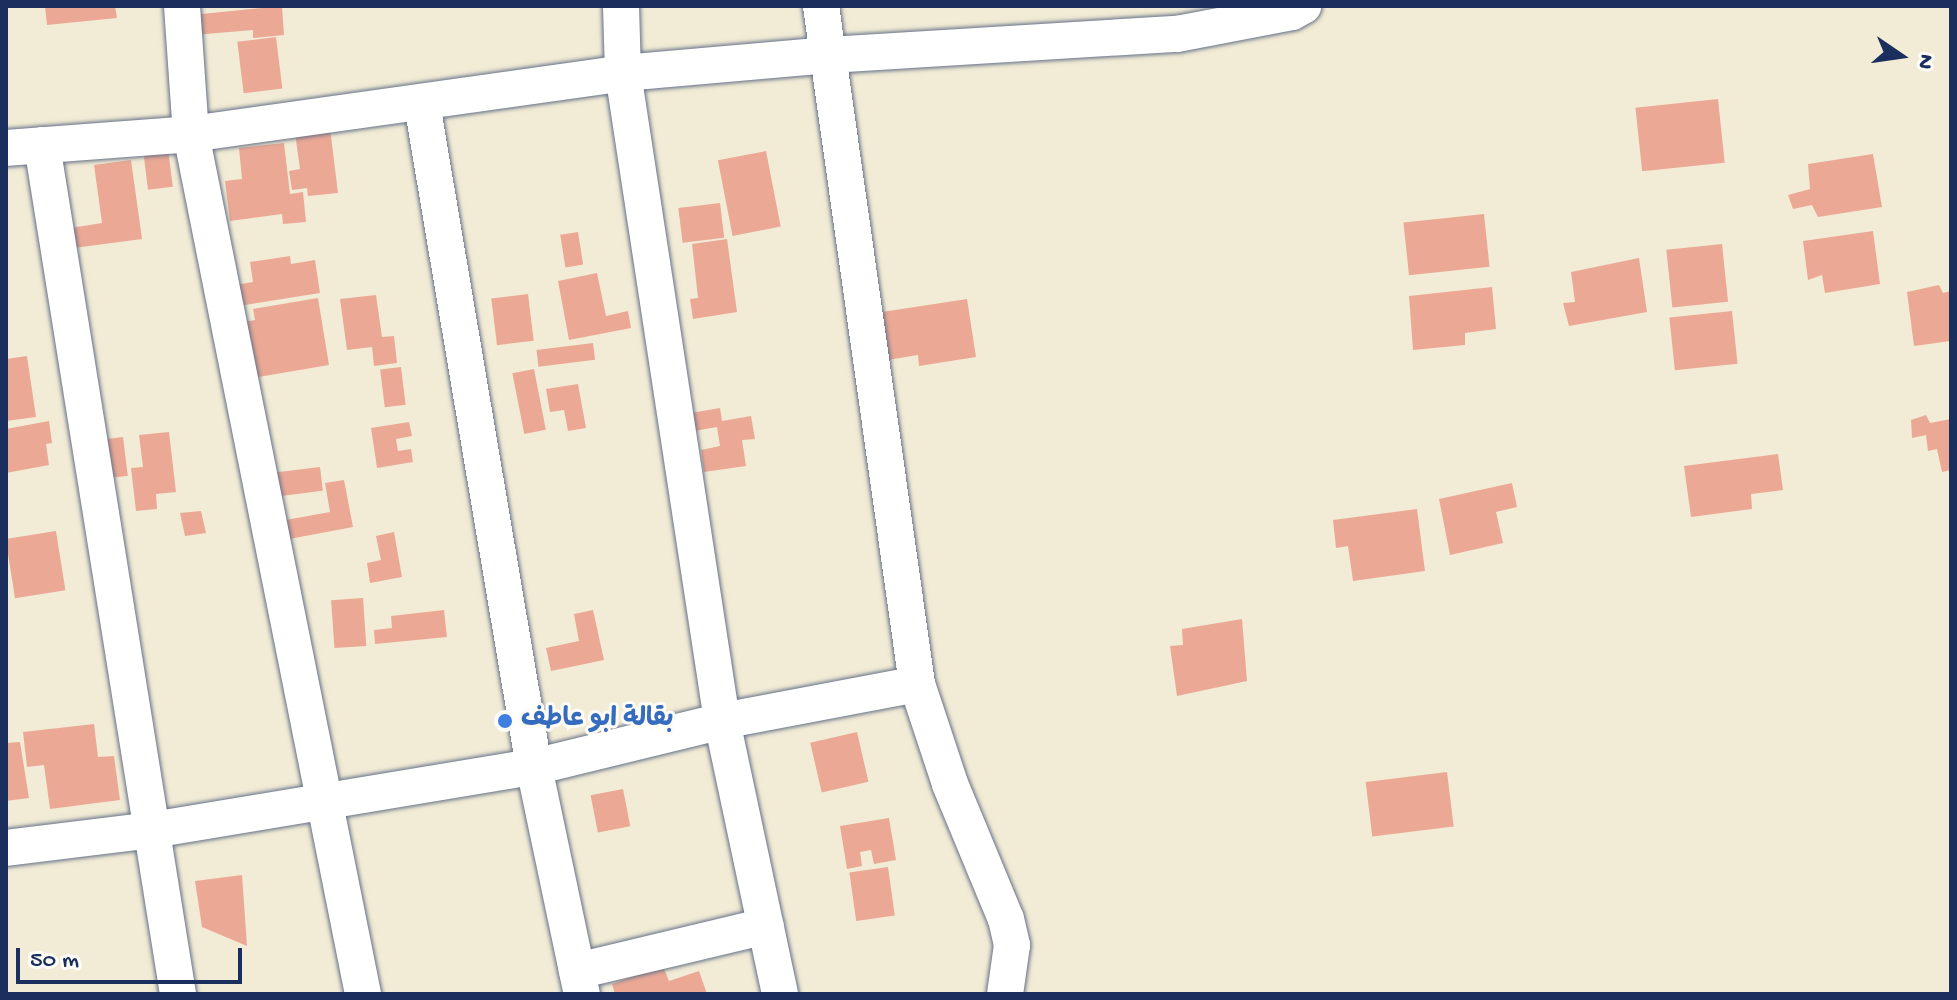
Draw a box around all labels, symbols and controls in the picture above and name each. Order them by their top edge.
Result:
north arrow [1861,16,1941,96]
text: N [1910,51,1939,71]
place label: بقالة ابو عاطف [521,705,673,737]
marker: بقالة ابو عاطف [496,712,514,730]
scale bar [20,932,246,982]
text: 50 m [30,947,79,976]

